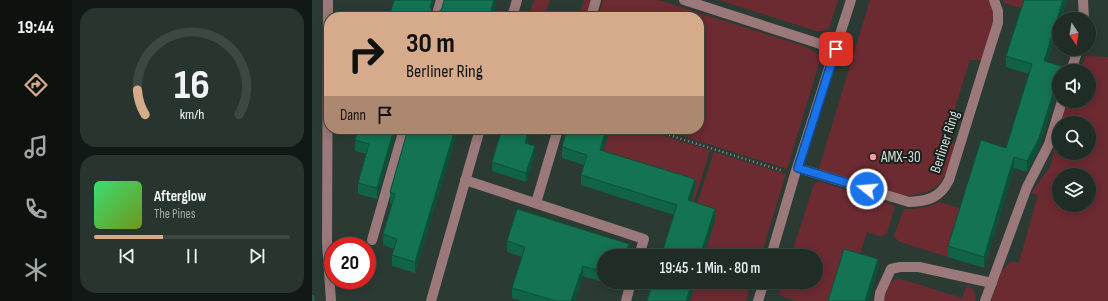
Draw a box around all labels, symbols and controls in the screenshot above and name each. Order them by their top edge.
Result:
north arrow [1052,12,1096,56]
map controls [1052,12,1096,212]
text: 19:44 [18,17,54,38]
text: 30 m [406,27,455,60]
icon: right [340,28,392,80]
pin [819,32,853,66]
icon: arrive [825,38,847,60]
text: 16 [174,61,210,110]
text: Berliner Ring [406,61,483,82]
button: sound [1052,64,1096,108]
icon: directions [22,71,50,99]
icon: arrive [374,104,396,126]
text: km/h [180,106,204,123]
text: Dann [340,106,366,125]
street label: Berliner Ring [926,109,964,175]
button: search [1052,116,1096,160]
icon: music [22,133,50,161]
place label: AMX-30 [880,148,921,167]
marker: AMX-30 [868,152,878,162]
position arrow [846,168,888,210]
button: layers [1052,168,1096,212]
text: Afterglow [154,187,206,206]
icon: phone [22,195,50,223]
text: The Pines [154,206,195,222]
speed limit sign: 20 [324,237,376,289]
icon: previous [116,245,138,267]
icon: pause [181,245,203,267]
icon: next [246,245,268,267]
icon: climate [22,256,50,284]
text: 19:45 · 1 Min. · 80 m [660,259,760,278]

